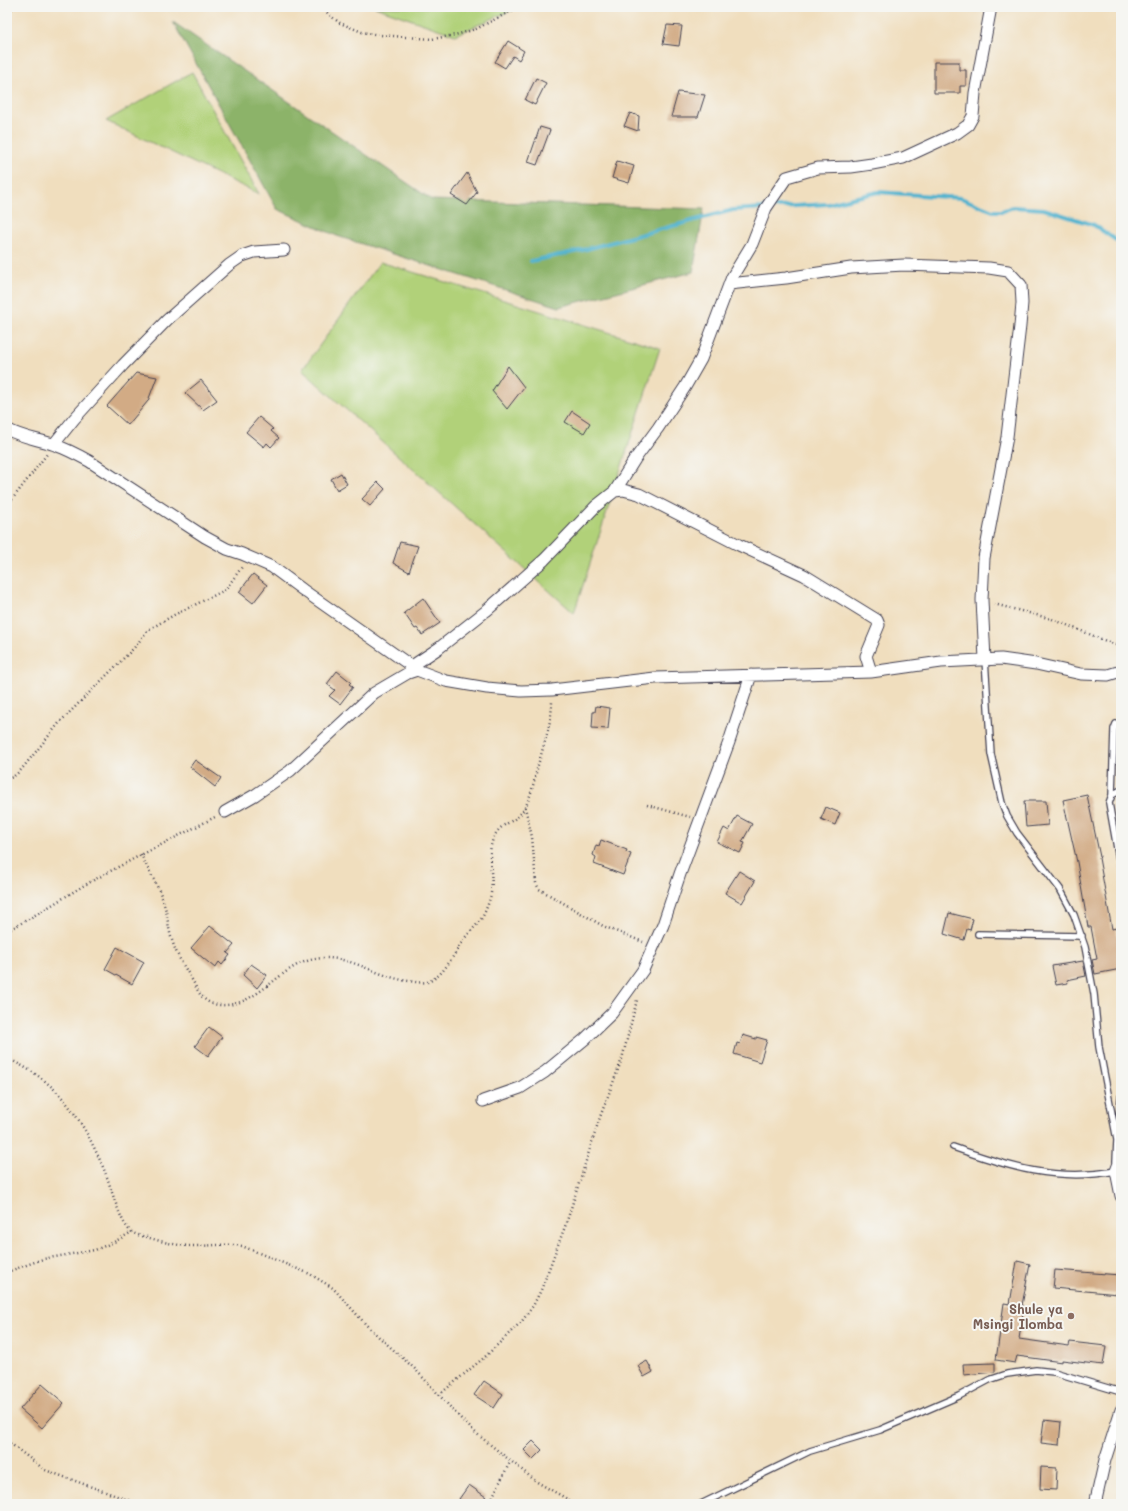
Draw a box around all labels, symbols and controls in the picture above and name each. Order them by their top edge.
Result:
place label: Shule ya Msingi Ilomba [973,1300,1063,1332]
marker: Shule ya Msingi Ilomba [1066,1311,1076,1321]

